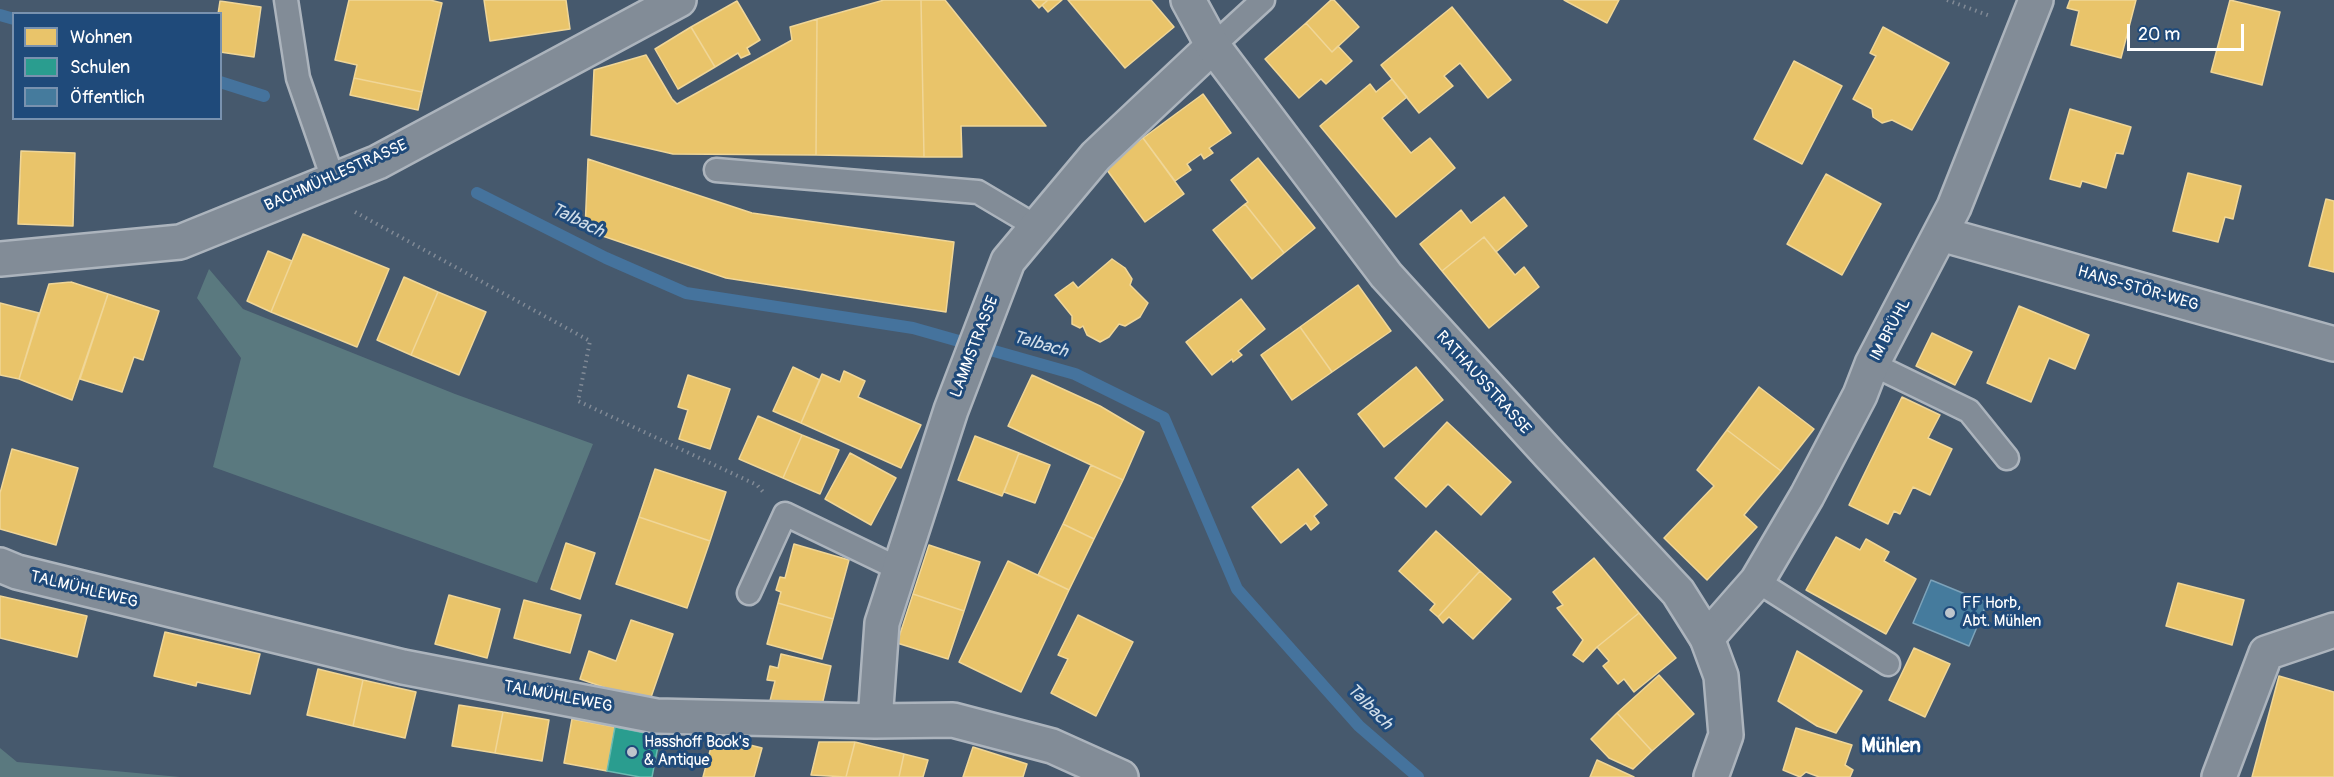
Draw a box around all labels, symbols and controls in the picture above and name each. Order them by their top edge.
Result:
legend [12,12,222,120]
scale bar [2130,12,2247,50]
text: 20 m [2138,23,2180,46]
text: Wohnen [70,26,132,49]
text: Schulen [70,56,130,79]
text: Öffentlich [70,86,145,109]
street label: BACHMÜHLESTRASSE [262,136,410,216]
water label: Talbach [547,199,607,243]
street label: HANS-STÖR-WEG [2075,263,2201,315]
street label: LAMMSTRASSE [947,293,1003,401]
street label: IM BRÜHL [1867,296,1915,364]
water label: Talbach [1010,327,1070,363]
street label: RATHAUSSTRASSE [1432,327,1534,439]
street label: TALMÜHLEWEG [28,567,140,613]
place label: FF Horb, Abt. Mühlen [1962,594,2041,632]
marker: FF Horb, Abt. Mühlen [1943,606,1957,620]
street label: TALMÜHLEWEG [502,677,614,717]
water label: Talbach [1341,679,1397,735]
place label: Hasshoff Book's & Antique [644,733,749,771]
district label: Mühlen [1861,735,1921,759]
marker: Hasshoff Book's & Antique [625,745,639,759]

